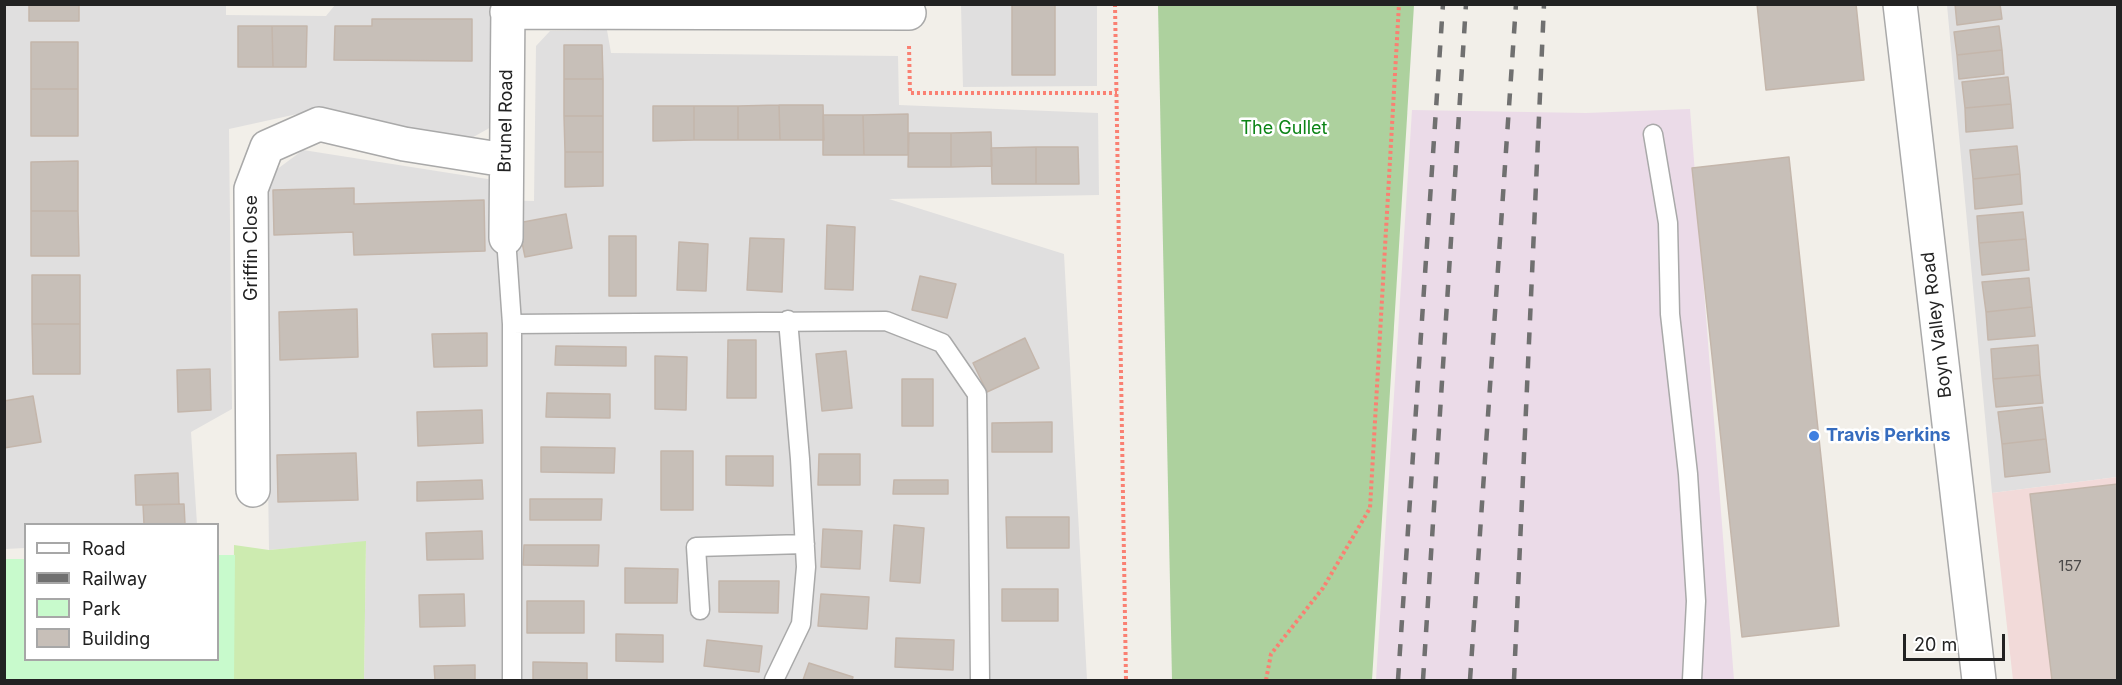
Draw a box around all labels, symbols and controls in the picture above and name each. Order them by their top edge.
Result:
street label: Brunel Road [494,69,518,173]
park label: The Gullet [1241,118,1327,140]
street label: Griffin Close [241,195,263,301]
street label: Boyn Valley Road [1917,251,1957,399]
place label: Travis Perkins [1826,425,1951,447]
marker: Travis Perkins [1807,429,1821,443]
legend [24,523,219,661]
text: Road [82,538,125,559]
house number: 157 [2058,557,2082,575]
text: Railway [82,568,147,589]
text: Park [82,598,121,619]
scale bar [1906,622,2008,660]
text: Building [82,628,150,649]
text: 20 m [1914,634,1957,655]

